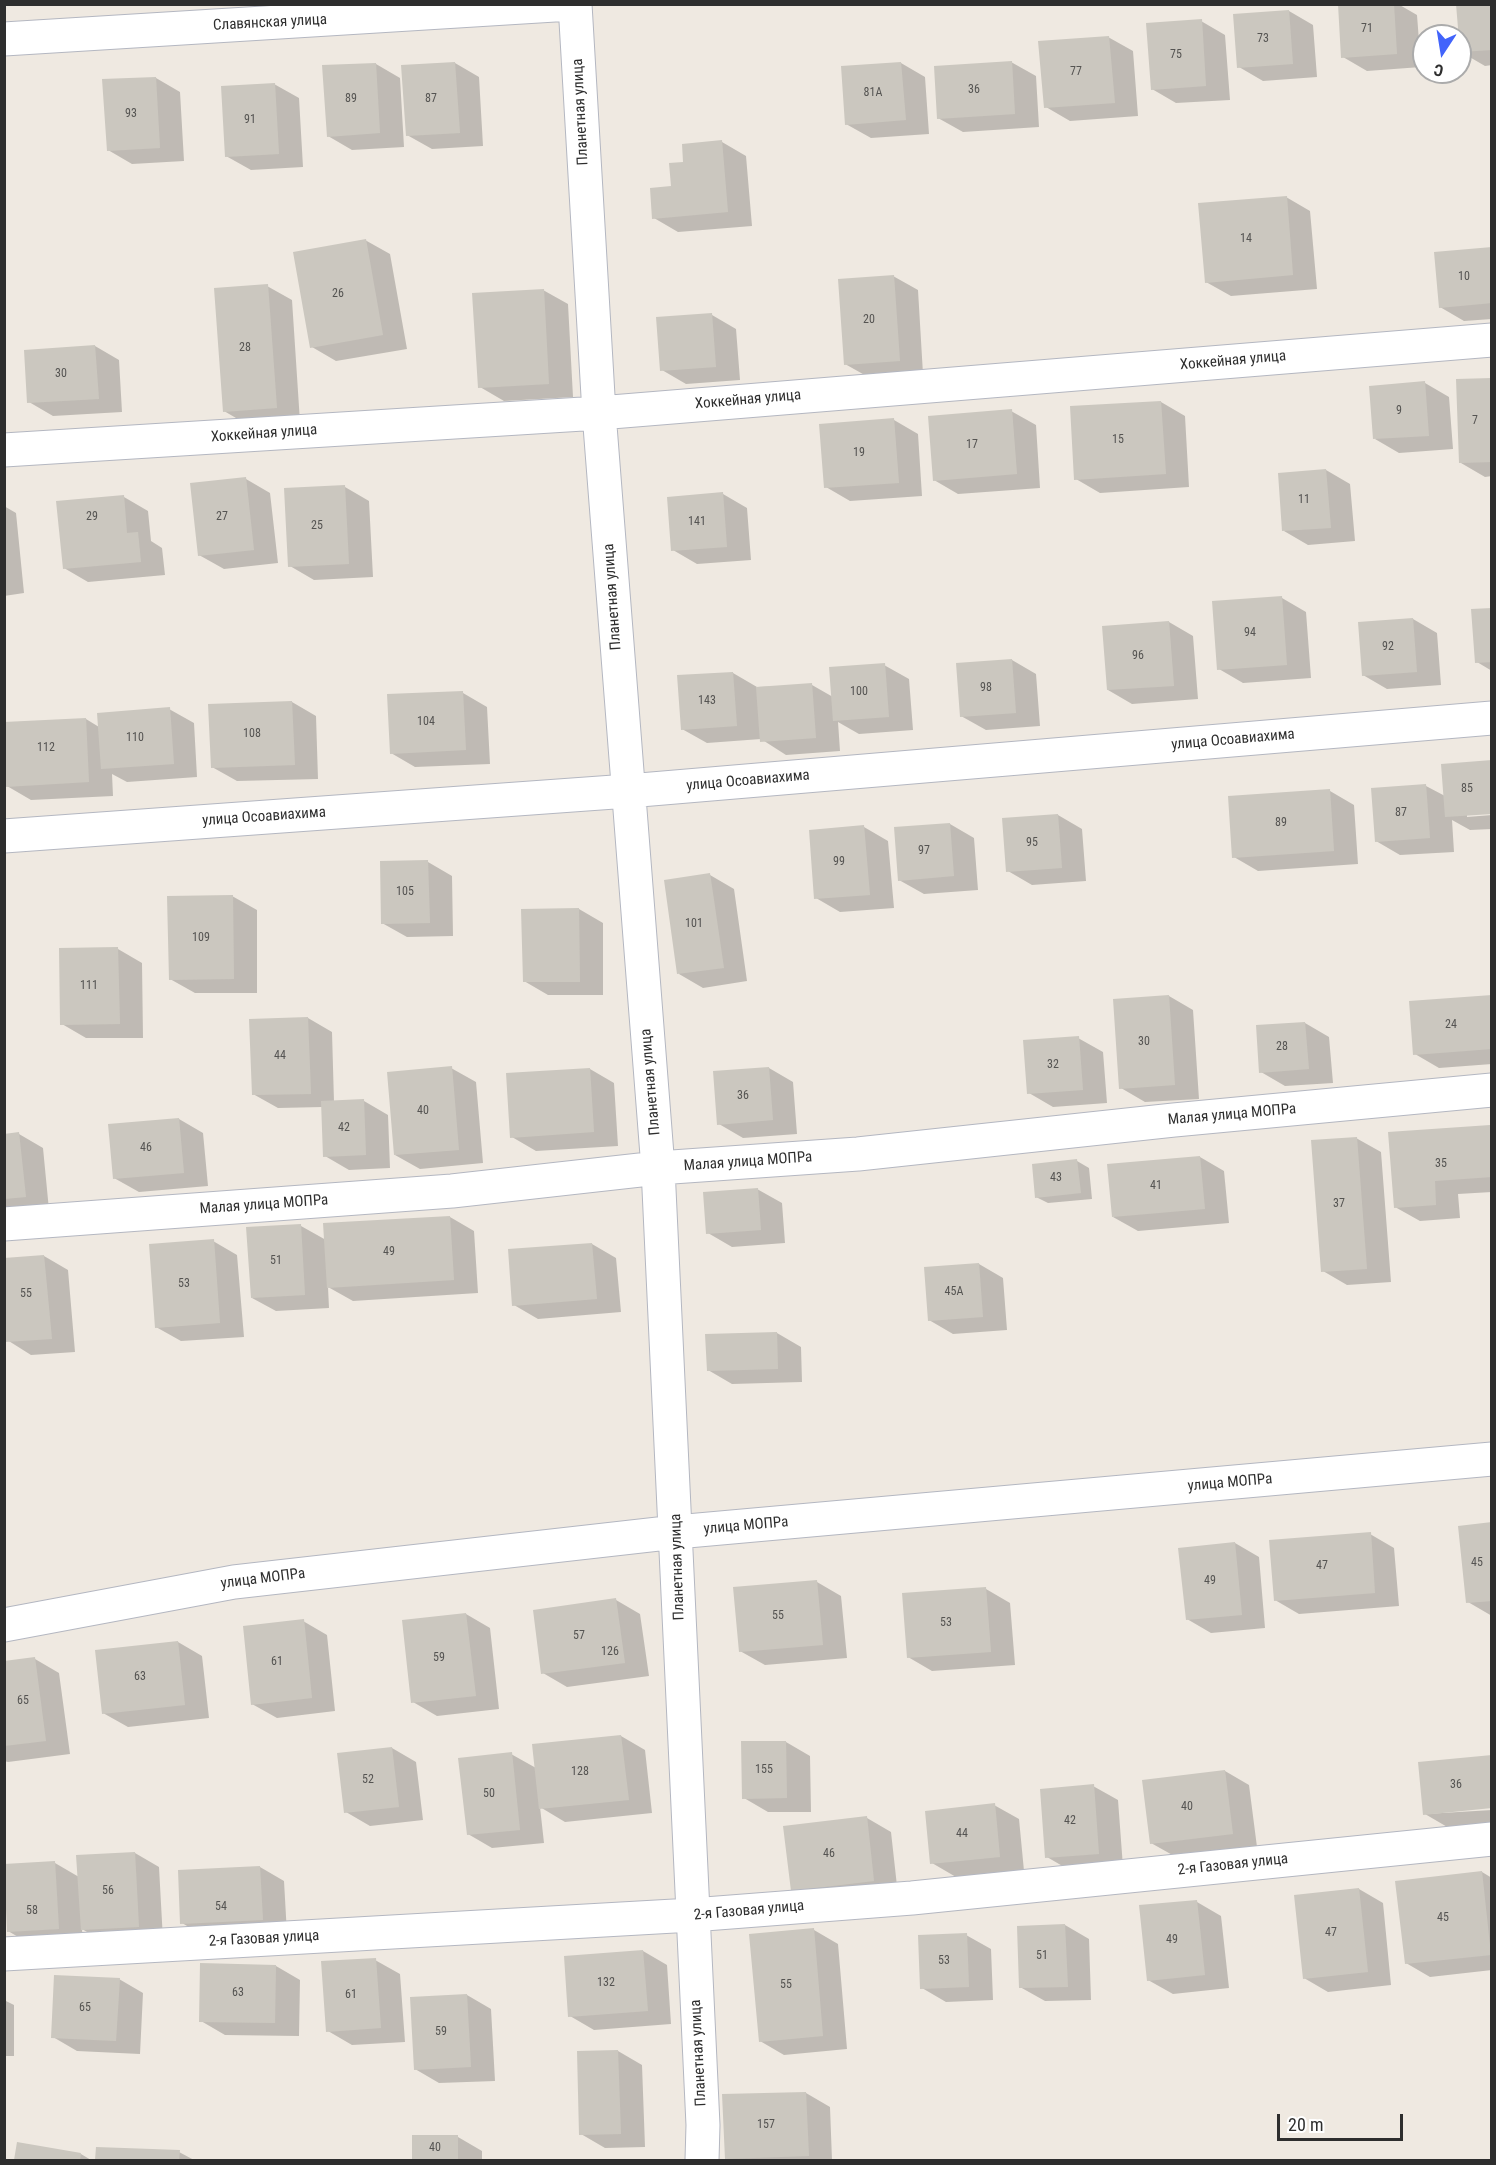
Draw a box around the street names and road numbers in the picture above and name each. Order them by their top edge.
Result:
street label: Славянская улица [213,11,327,35]
street label: Планетная улица [569,58,593,166]
street label: Хоккейная улица [1179,347,1287,375]
street label: Хоккейная улица [694,386,802,414]
street label: Хоккейная улица [210,421,318,447]
street label: Планетная улица [600,543,626,651]
street label: улица Осоавиахима [1171,726,1295,754]
street label: улица Осоавиахима [686,767,810,795]
street label: улица Осоавиахима [202,804,326,830]
street label: Планетная улица [637,1028,665,1136]
street label: Малая улица МОПРа [1167,1100,1297,1130]
street label: Малая улица МОПРа [683,1149,813,1175]
street label: Малая улица МОПРа [199,1192,329,1218]
street label: улица МОПРа [1187,1470,1273,1496]
street label: Планетная улица [667,1513,689,1621]
street label: улица МОПРа [703,1513,789,1539]
street label: улица МОПРа [220,1565,306,1593]
street label: 2-я Газовая улица [1177,1850,1289,1880]
street label: 2-я Газовая улица [693,1897,805,1925]
street label: 2-я Газовая улица [208,1927,320,1951]
street label: Планетная улица [687,1999,711,2107]

